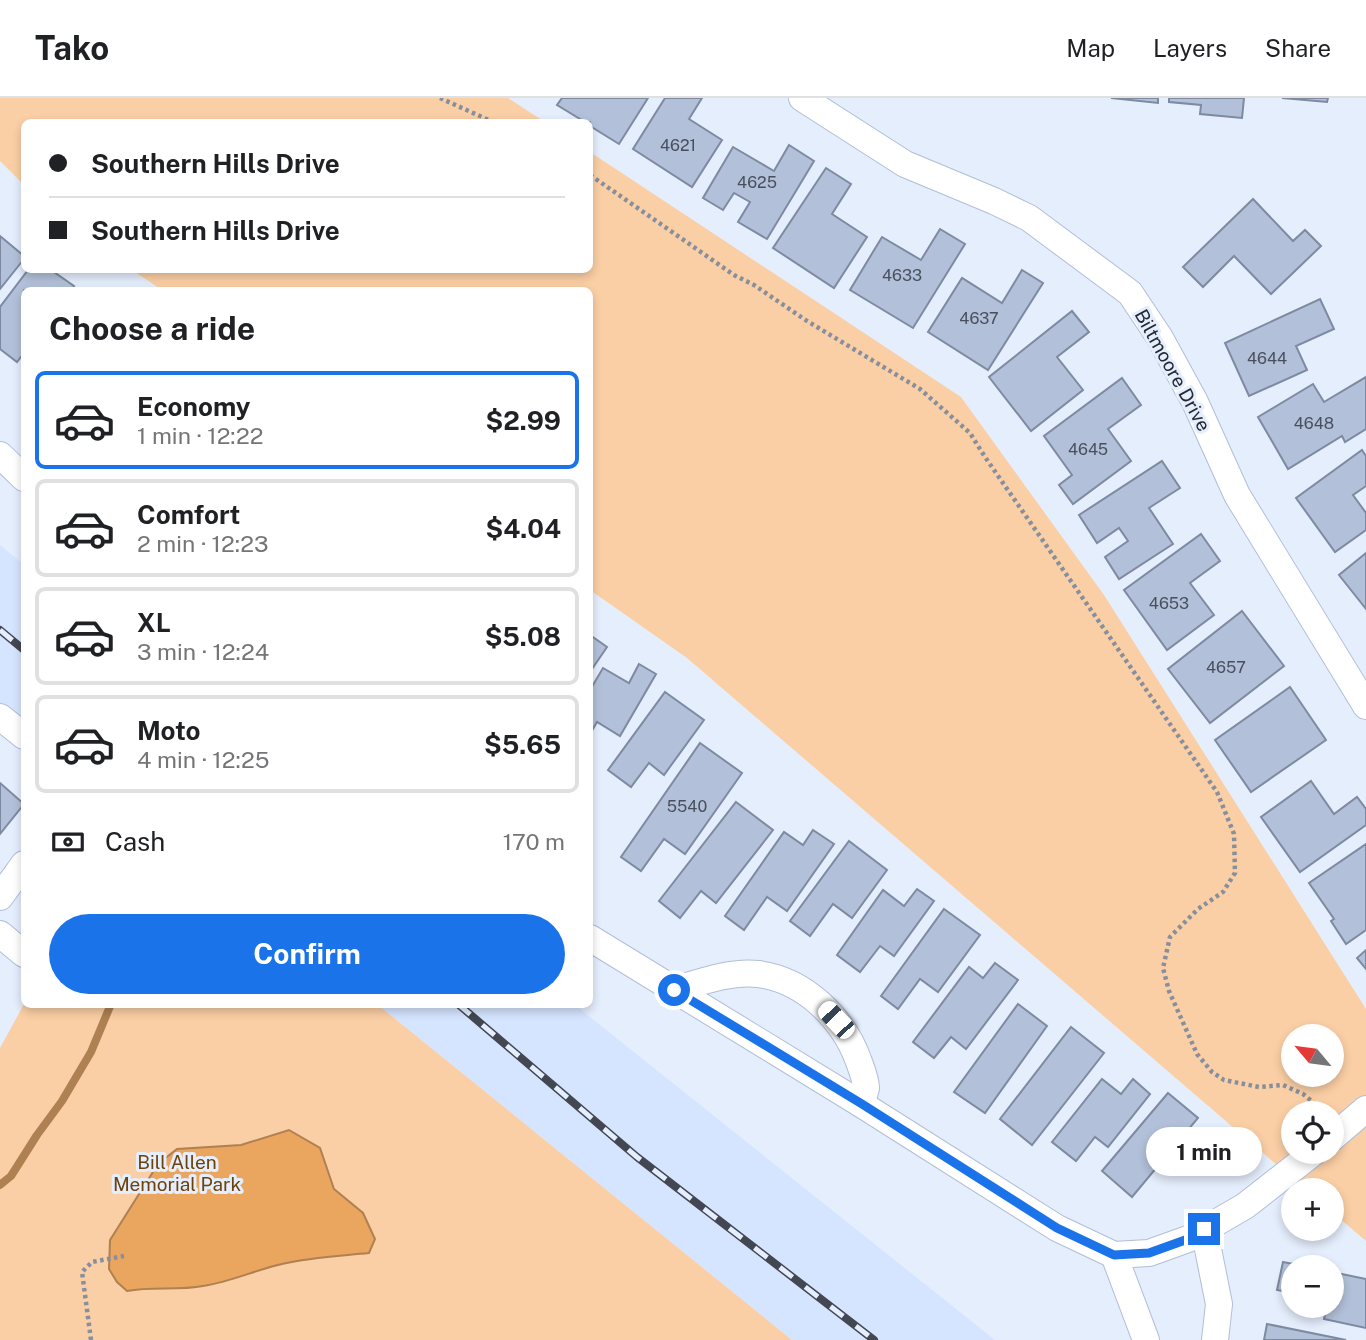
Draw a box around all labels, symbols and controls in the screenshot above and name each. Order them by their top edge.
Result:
text: Tako [35,29,109,67]
text: Map [1066,34,1115,62]
text: Layers [1153,34,1227,62]
text: Share [1265,34,1331,62]
house number: 4621 [660,136,696,155]
text: Southern Hills Drive [91,148,340,179]
house number: 4625 [737,173,777,192]
text: Southern Hills Drive [91,215,340,246]
house number: 4633 [882,266,922,285]
street label: Biltmoore Drive [1130,305,1216,435]
house number: 4637 [959,309,999,328]
text: Choose a ride [49,310,255,347]
house number: 4644 [1247,349,1287,368]
icon: car [53,389,116,452]
text: Economy [137,391,250,422]
text: $2.99 [486,405,561,436]
house number: 4648 [1294,414,1334,433]
text: 1 min · 12:22 [137,422,263,449]
house number: 4645 [1068,440,1108,459]
icon: car [53,497,116,560]
text: Comfort [137,499,240,530]
text: $4.04 [486,513,561,544]
text: 2 min · 12:23 [137,530,269,557]
house number: 4653 [1149,594,1189,613]
icon: car [53,605,116,668]
text: XL [137,607,171,638]
text: $5.08 [485,621,561,652]
text: 3 min · 12:24 [137,638,269,665]
house number: 4657 [1206,658,1246,677]
icon: car [53,713,116,776]
text: Moto [137,715,200,746]
text: $5.65 [484,729,561,760]
text: 4 min · 12:25 [137,746,270,773]
house number: 5540 [667,797,707,816]
icon: cash [49,823,87,861]
text: Cash [105,826,165,857]
text: 170 m [503,828,565,855]
button: Confirm [49,914,565,994]
route start [658,974,690,1006]
car [814,997,859,1043]
north arrow [1281,1024,1344,1087]
map controls [1281,1024,1344,1318]
button: locate [1281,1101,1344,1164]
callout: 1 min [1146,1128,1262,1176]
text: 1 min [1176,1138,1232,1165]
park label: Bill Allen Memorial Park [113,1151,241,1195]
button: + [1281,1178,1344,1241]
route end [1188,1213,1220,1245]
button: − [1281,1255,1344,1318]

